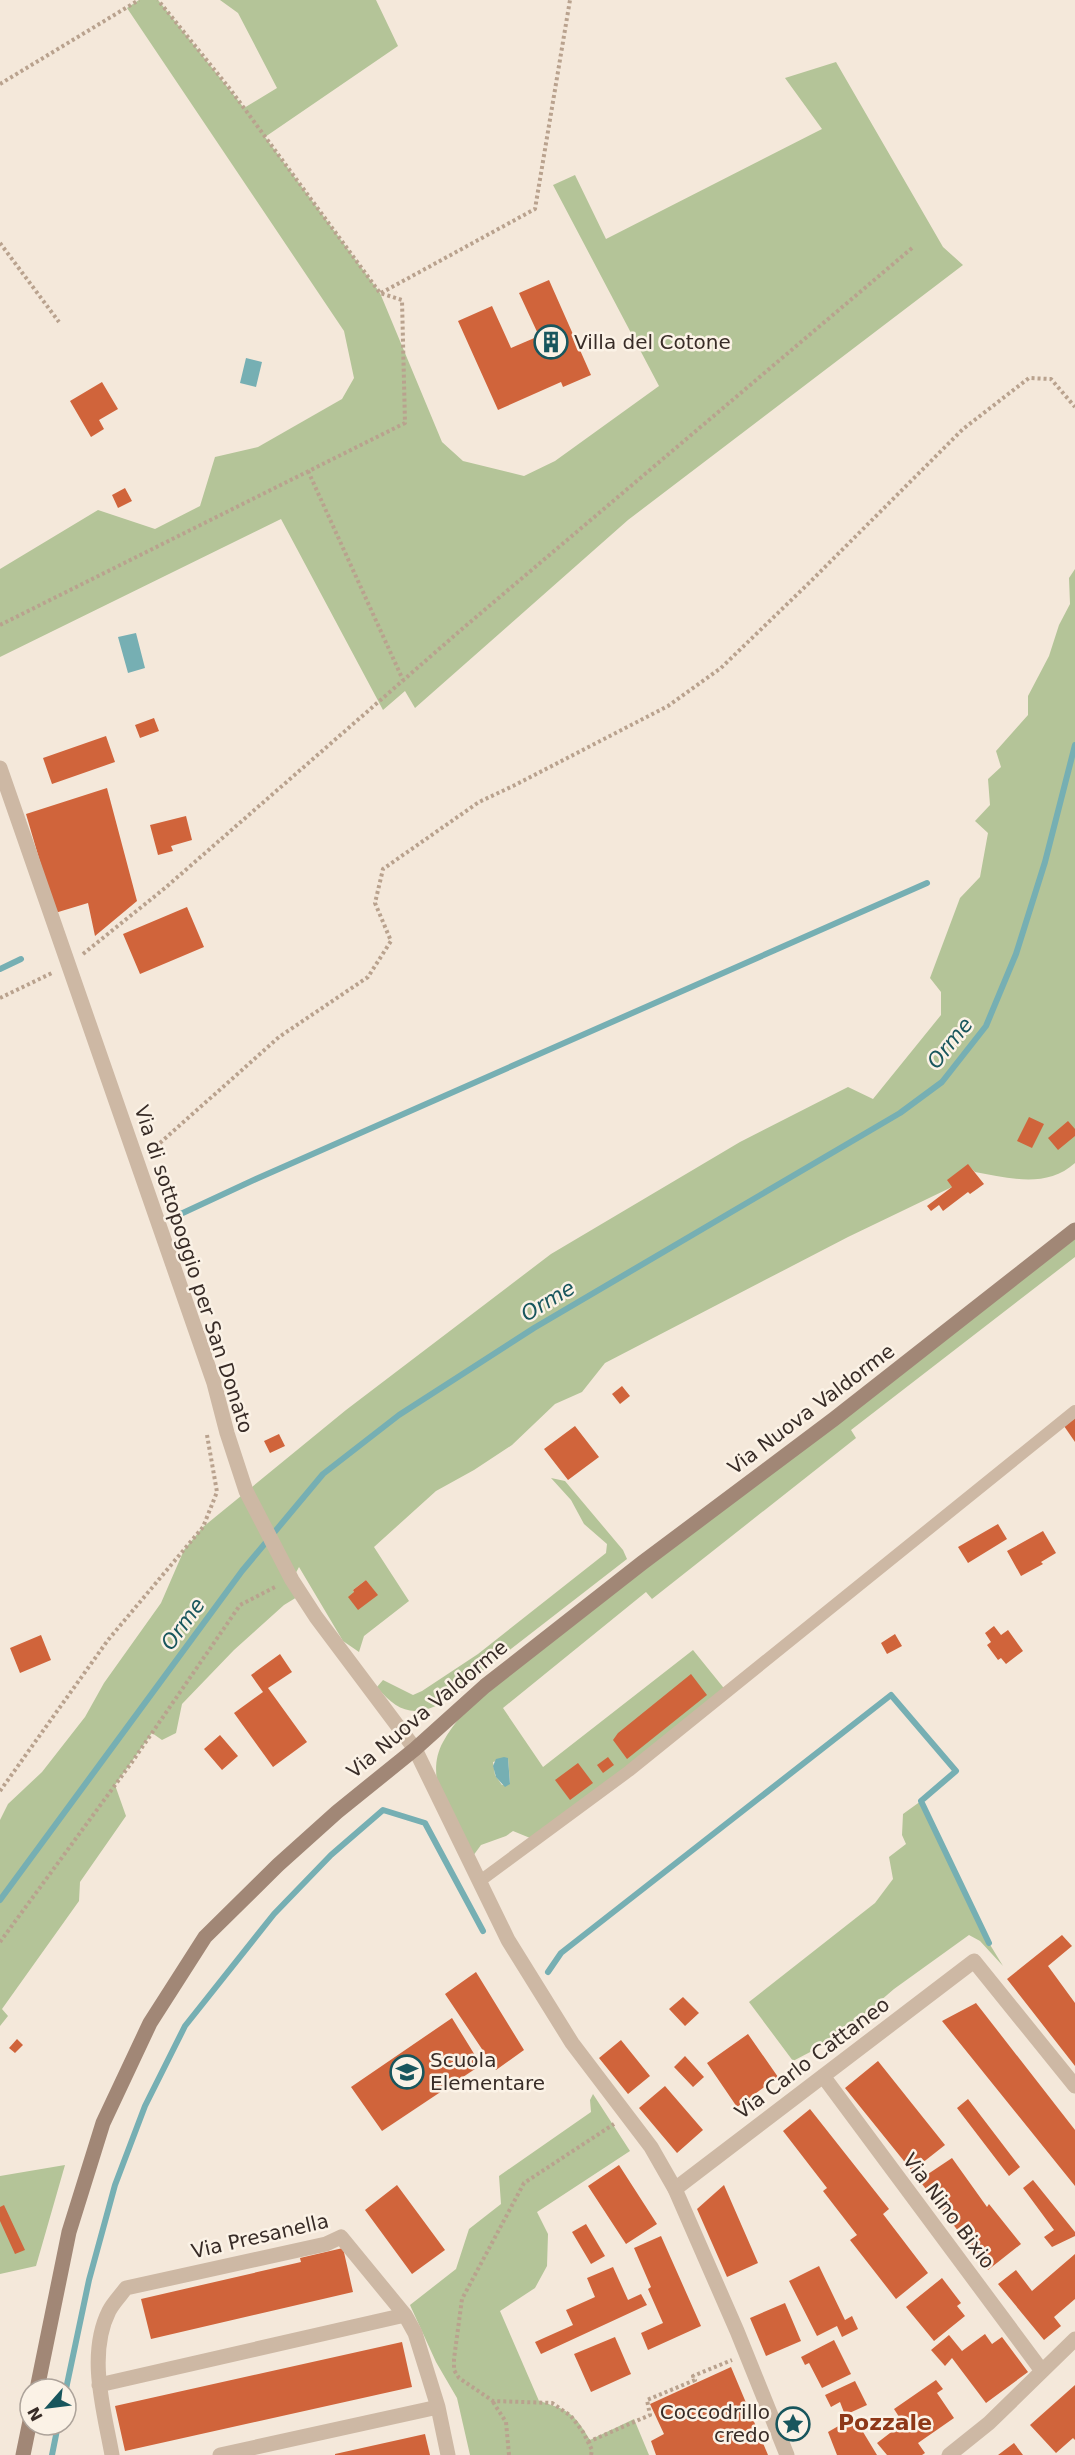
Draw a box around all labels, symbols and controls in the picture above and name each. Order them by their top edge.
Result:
building icon: Villa del Cotone [533,324,569,360]
place label: Villa del Cotone [574,330,731,354]
water label: Orme [922,1013,978,1073]
street label: Via di sottopoggio per San Donato [130,1102,258,1436]
water label: Orme [517,1276,579,1326]
street label: Via Nuova Valdorme [723,1339,899,1479]
water label: Orme [156,1593,210,1655]
street label: Via Nuova Valdorme [342,1635,512,1783]
street label: Via Carlo Cattaneo [730,1992,894,2124]
place label: Scuola Elementare [430,2048,545,2095]
school or university icon: Scuola Elementare [389,2054,425,2090]
street label: Via Nino Bixio [898,2149,1000,2273]
street label: Via Presanella [189,2209,331,2263]
north arrow [18,2377,78,2437]
place label: Coccodrillo credo [660,2400,770,2447]
text: N [24,2403,47,2424]
place icon: Coccodrillo credo [775,2406,811,2442]
district label: Pozzale [838,2410,932,2435]

